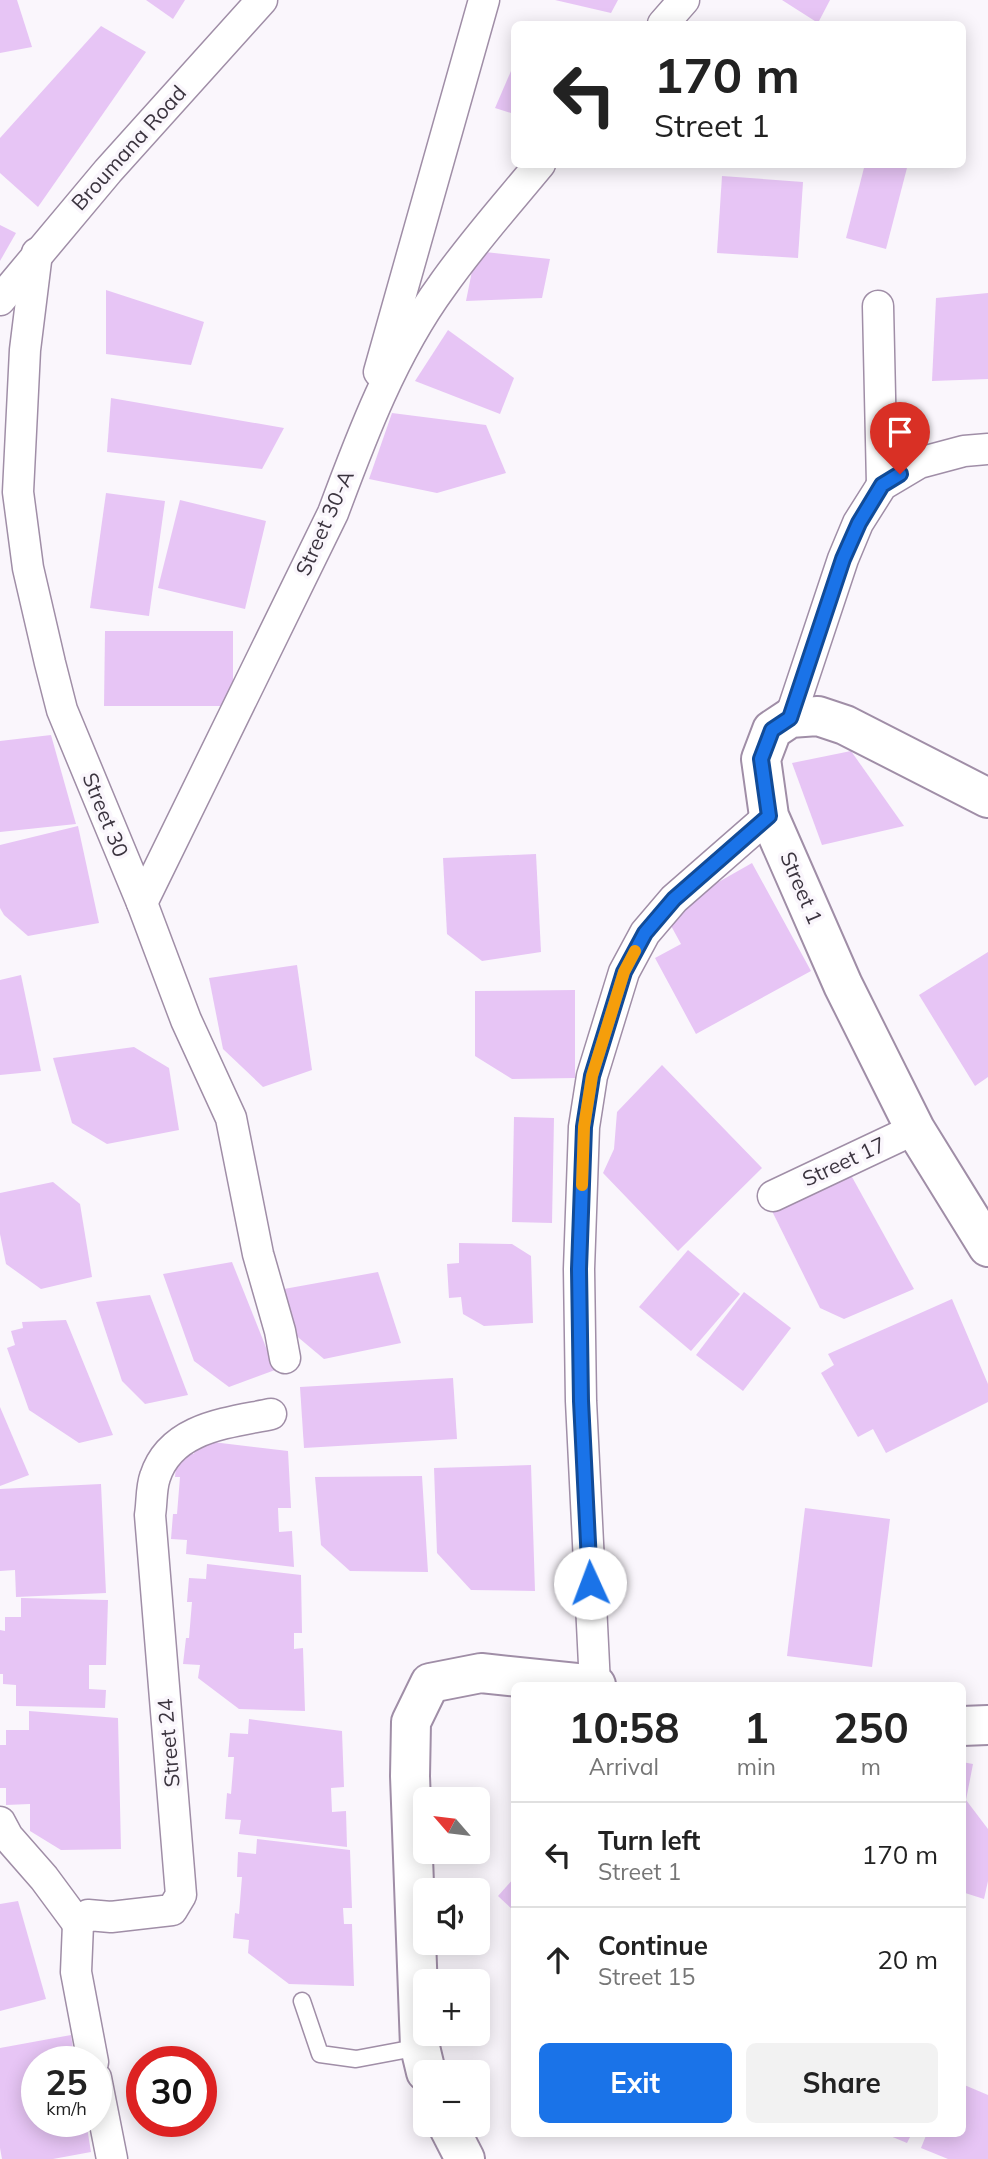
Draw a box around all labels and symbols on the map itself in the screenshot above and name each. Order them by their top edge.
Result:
street label: Broumana Road [65,80,191,215]
pin [870,402,930,474]
street label: Street 30-A [289,465,359,579]
street label: Street 30 [77,769,135,861]
street label: Street 1 [775,847,829,928]
street label: Street 17 [798,1131,889,1192]
position arrow [553,1546,627,1620]
street label: Street 24 [151,1697,185,1788]
north arrow [413,1787,490,1864]
speed limit sign: 30 [126,2046,217,2137]

